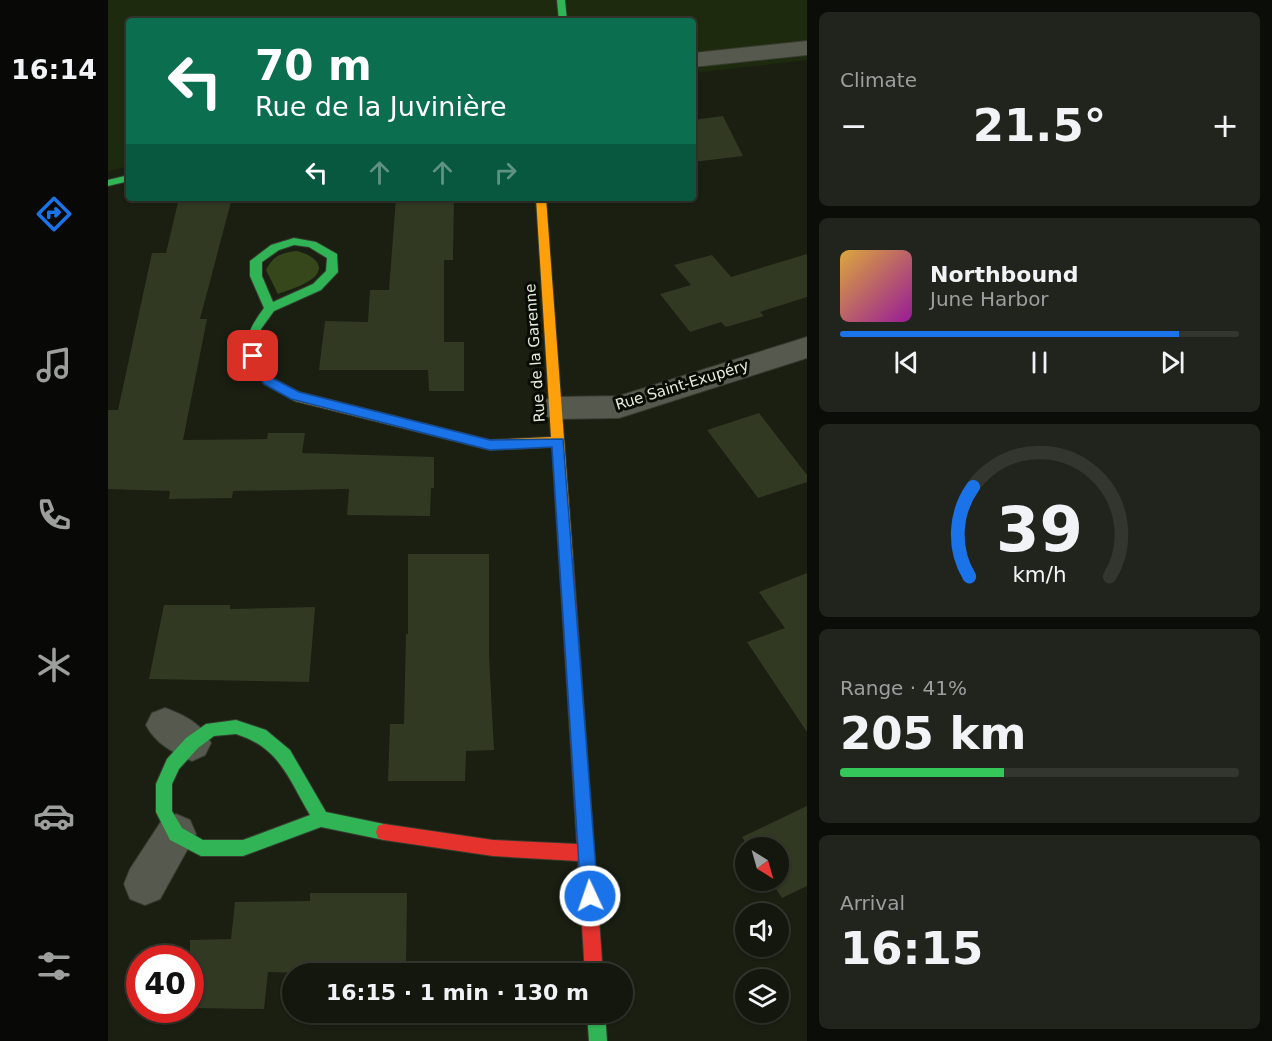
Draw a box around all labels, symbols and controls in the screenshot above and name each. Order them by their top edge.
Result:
text: 70 m [255,41,372,90]
icon: left [156,42,234,120]
text: 16:14 [11,54,97,85]
text: Climate [840,68,917,92]
text: Rue de la Juvinière [255,91,507,122]
text: 21.5° [973,99,1106,152]
text: − [840,106,868,145]
text: + [1211,106,1239,145]
icon: left [300,156,333,189]
icon: ahead [363,156,396,189]
icon: ahead [426,156,459,189]
icon: right [489,156,522,189]
icon: directions [33,193,75,235]
text: Northbound [930,262,1079,287]
street label: Rue de la Garenne [521,283,549,423]
text: June Harbor [930,287,1049,311]
pin [227,330,278,381]
icon: arrive [236,339,269,372]
icon: music [33,344,75,386]
icon: previous [890,346,923,379]
icon: pause [1023,346,1056,379]
icon: next [1156,346,1189,379]
street label: Rue Saint-Exupéry [613,356,751,414]
icon: phone [33,494,75,536]
text: 39 [996,494,1083,567]
text: km/h [1012,563,1067,588]
icon: climate [33,644,75,686]
text: Range · 41% [840,676,967,700]
text: 205 km [840,707,1026,760]
icon: car [33,795,75,837]
north arrow [735,837,789,891]
map controls [735,837,789,1023]
position arrow [558,864,622,928]
text: Arrival [840,891,905,915]
button: sound [735,903,789,957]
text: 16:15 [840,922,983,975]
icon: filters [33,945,75,987]
speed limit sign: 40 [126,945,204,1023]
button: layers [735,969,789,1023]
text: 16:15 · 1 min · 130 m [326,980,589,1005]

